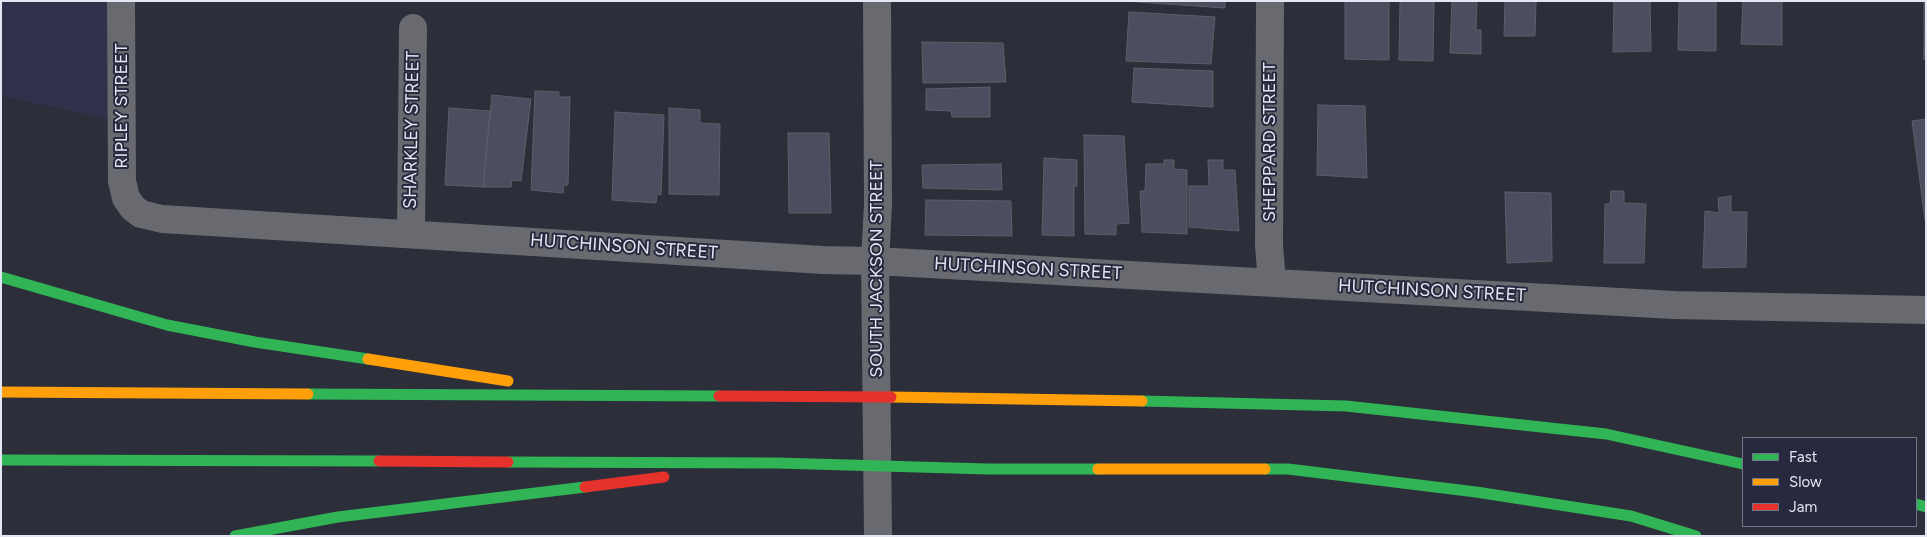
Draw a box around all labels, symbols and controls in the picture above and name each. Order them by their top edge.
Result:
street label: RIPLEY STREET [111,43,133,169]
street label: SHARKLEY STREET [400,51,424,209]
street label: SHEPPARD STREET [1259,62,1281,222]
street label: SOUTH JACKSON STREET [866,160,888,378]
street label: HUTCHINSON STREET [529,230,719,264]
street label: HUTCHINSON STREET [933,253,1123,285]
street label: HUTCHINSON STREET [1337,275,1527,307]
legend [1742,437,1917,527]
text: Fast [1789,448,1817,466]
text: Slow [1789,473,1822,491]
text: Jam [1789,498,1817,516]

